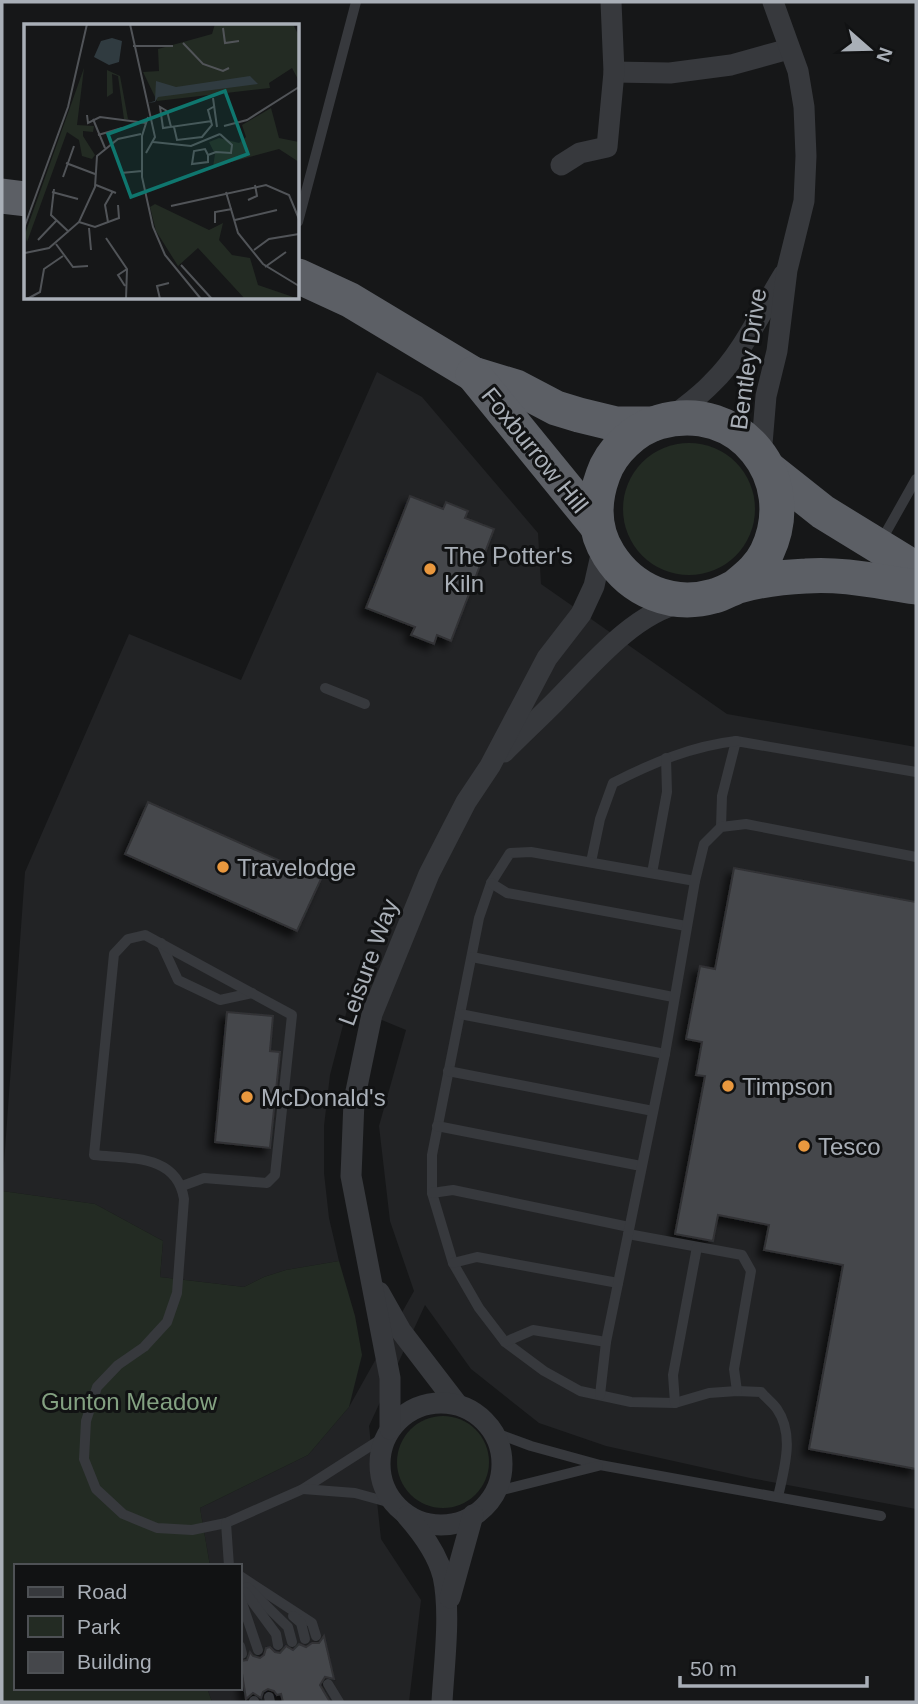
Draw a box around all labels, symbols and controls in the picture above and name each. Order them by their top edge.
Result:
north arrow [834,14,904,84]
inset map [24,24,299,299]
text: N [872,45,897,65]
street label: Bentley Drive [725,286,771,432]
street label: Foxburrow Hill [476,382,594,518]
place label: The Potter's Kiln [444,542,573,597]
marker: The Potter's Kiln [422,561,438,577]
place label: Travelodge [237,854,356,881]
marker: Travelodge [215,859,231,875]
street label: Leisure Way [333,895,403,1029]
place label: Timpson [742,1073,833,1100]
marker: Timpson [720,1078,736,1094]
place label: McDonald's [261,1084,386,1111]
marker: McDonald's [239,1089,255,1105]
place label: Tesco [818,1133,881,1160]
marker: Tesco [796,1138,812,1154]
park label: Gunton Meadow [41,1388,218,1415]
legend [14,1564,242,1690]
text: Road [77,1580,127,1603]
text: Park [77,1615,121,1638]
scale bar [680,1644,867,1688]
text: Building [77,1650,152,1673]
text: 50 m [690,1657,737,1680]

